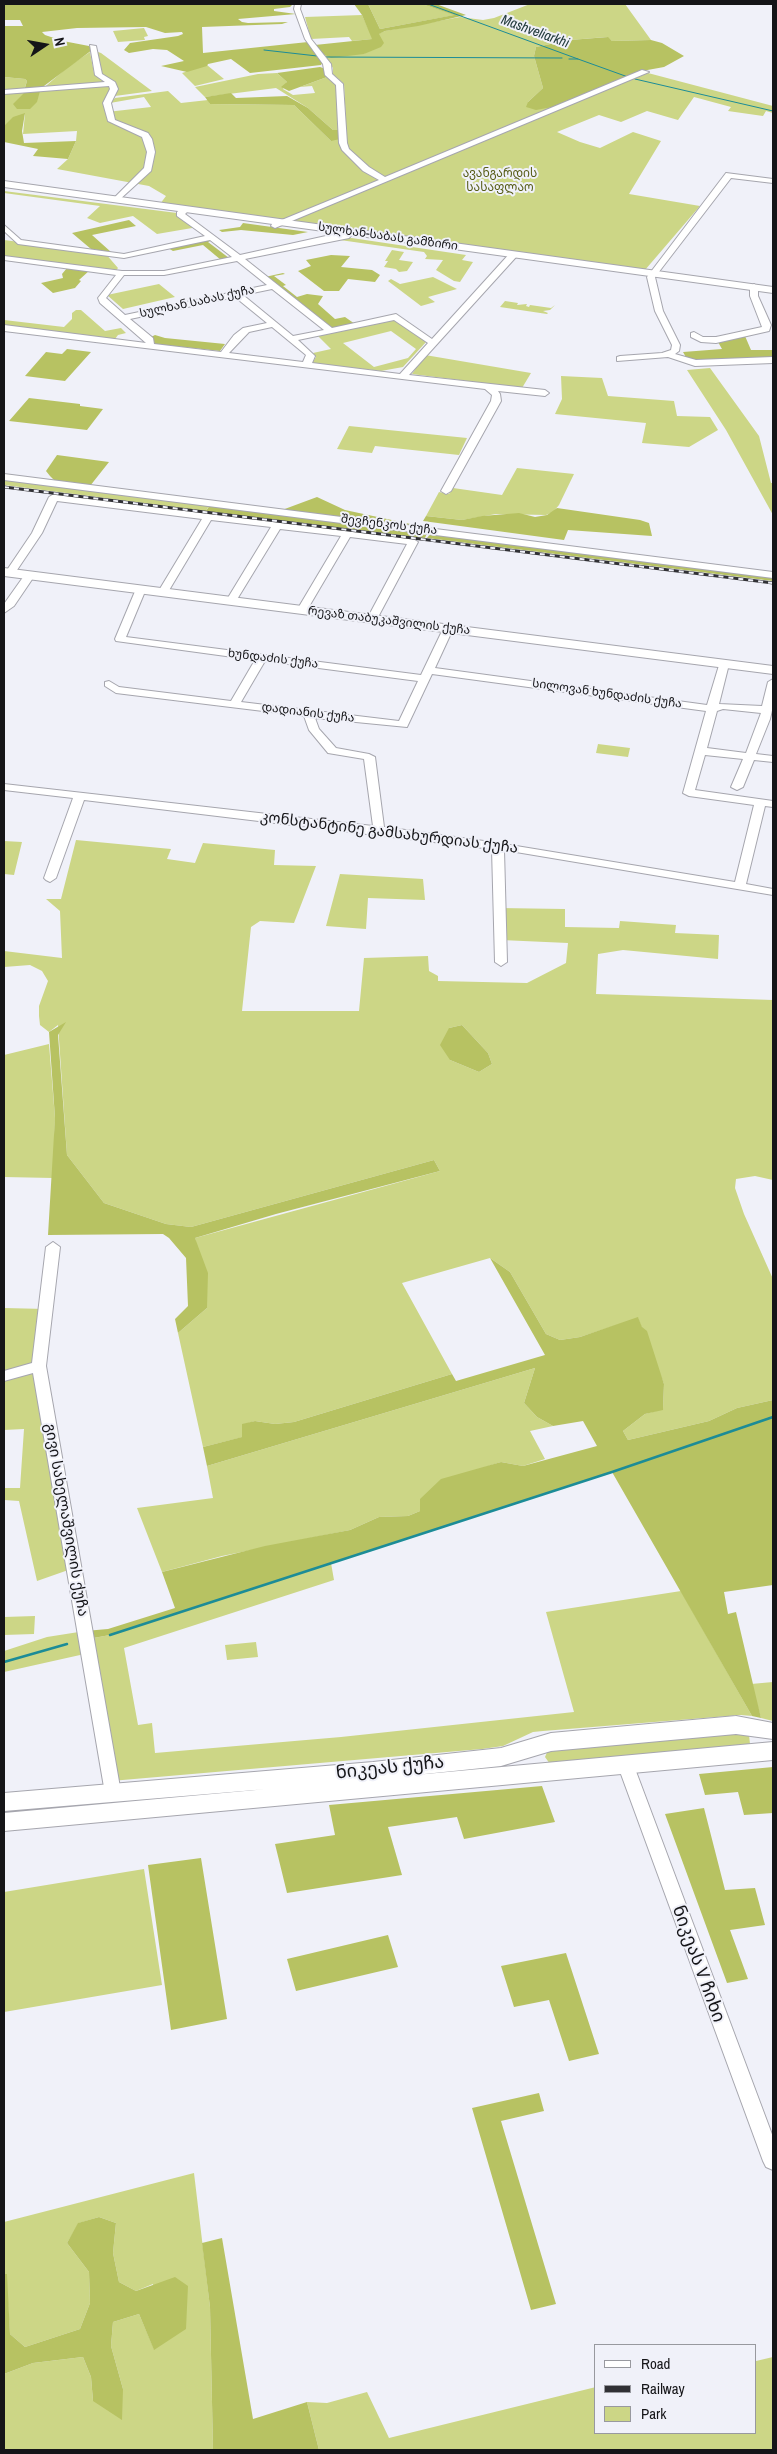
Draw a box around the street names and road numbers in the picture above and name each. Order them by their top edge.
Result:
street label: სულხან-საბას გამზირი [317,220,459,254]
street label: სულხან საბას ქუჩა [138,283,256,321]
street label: შევჩენკოს ქუჩა [340,512,438,538]
street label: რევაზ თაბუკაშვილის ქუჩა [307,604,471,638]
street label: ხუნდაძის ქუჩა [227,646,319,672]
street label: სილოვან ხუნდაძის ქუჩა [531,676,683,712]
street label: დადიანის ქუჩა [261,700,355,726]
street label: კონსტანტინე გამსახურდიას ქუჩა [259,808,519,858]
street label: გივი სახელაშვილის ქუჩა [40,1422,92,1618]
street label: ნიკეას ქუჩა [335,1752,445,1784]
street label: ნიკეას V ჩიხი [667,1903,729,2025]

